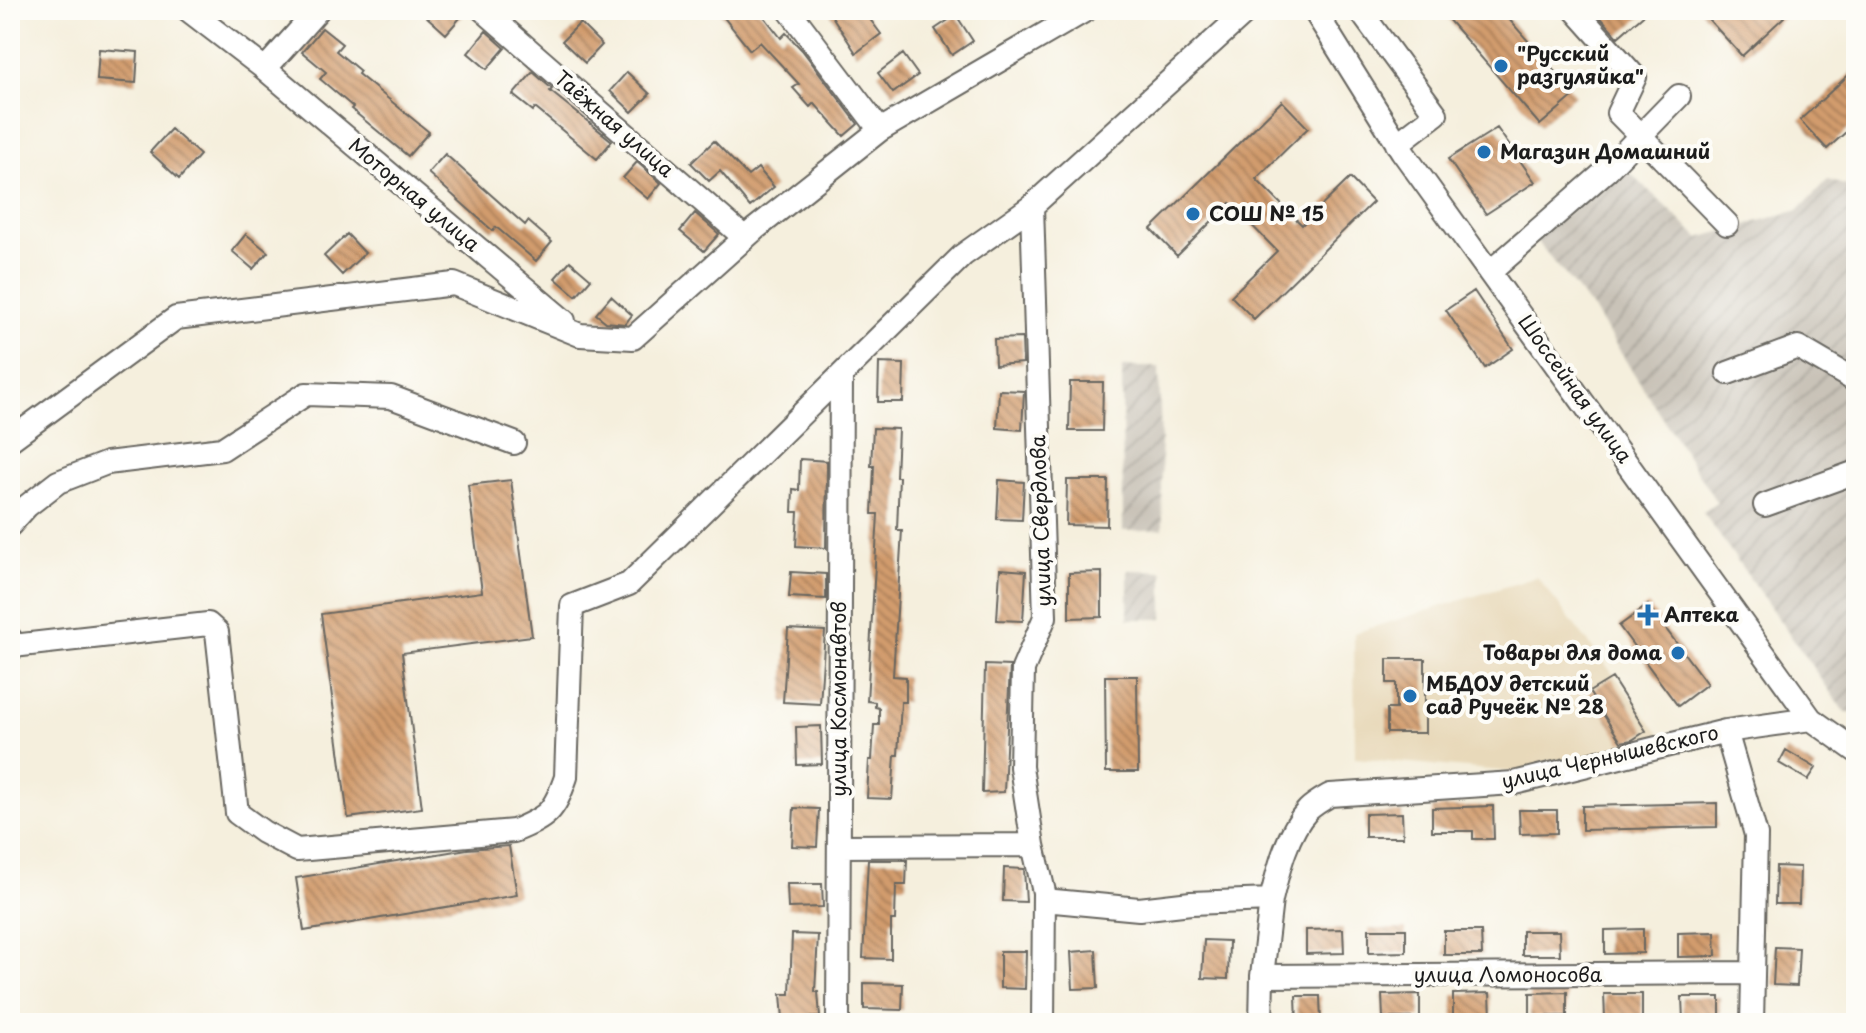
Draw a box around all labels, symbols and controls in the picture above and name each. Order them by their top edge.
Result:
place label: "Русский разгуляйка" [1517,38,1644,91]
marker: "Русский разгуляйка" [1492,57,1510,75]
street label: Таёжная улица [548,63,681,184]
street label: Моторная улица [342,130,487,258]
place label: Магазин Домашний [1500,136,1710,166]
marker: Магазин Домашний [1475,143,1493,161]
place label: СОШ № 15 [1209,198,1325,228]
marker: СОШ № 15 [1184,205,1202,223]
street label: Шоссейная улица [1512,308,1640,469]
street label: улица Свердлова [1022,434,1058,607]
place label: Аптека [1664,599,1739,629]
street label: улица Космонавтов [823,601,853,797]
marker: Аптека [1639,606,1657,624]
place label: Товары для дома [1483,637,1662,667]
marker: Товары для дома [1669,644,1687,662]
place label: МБДОУ детский сад Ручеёк № 28 [1426,668,1604,721]
marker: МБДОУ детский сад Ручеёк № 28 [1401,687,1419,705]
street label: улица Чернышевского [1498,716,1721,796]
street label: улица Ломоносова [1414,959,1603,989]

